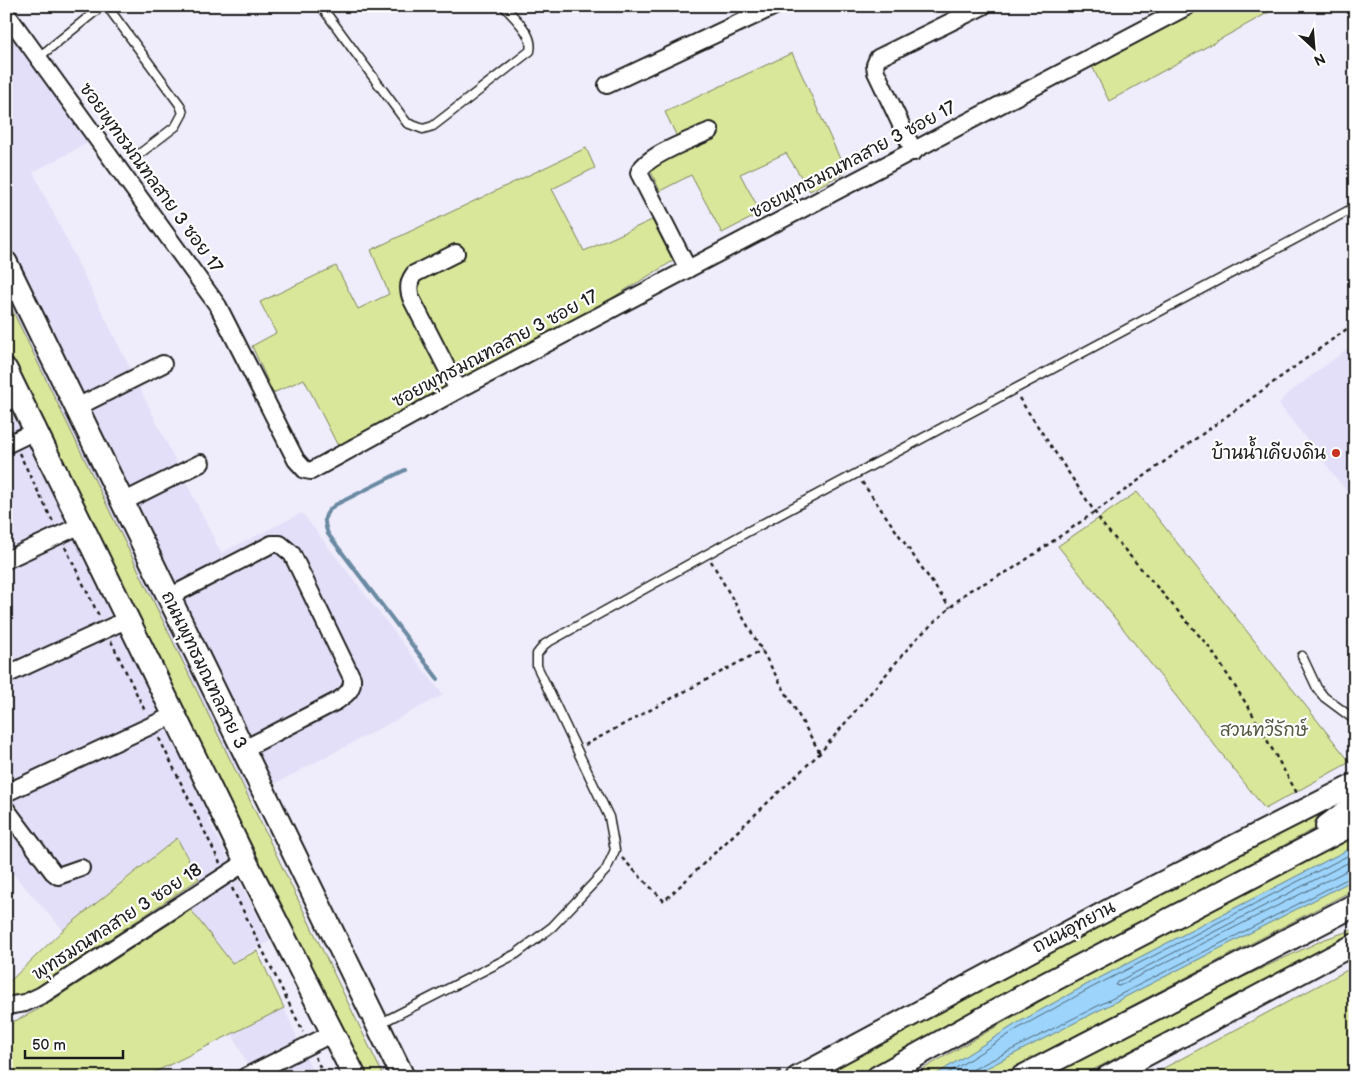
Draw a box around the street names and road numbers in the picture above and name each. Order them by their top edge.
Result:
street label: ซอยพุทธมณฑลสาย 3 ซอย 17 [73,79,227,279]
street label: ซอยพุทธมณฑลสาย 3 ซอย 17 [747,97,961,226]
street label: ซอยพุทธมณฑลสาย 3 ซอย 17 [389,286,603,415]
street label: ถนนพุทธมณฑลสาย 3 [154,588,251,754]
street label: พุทธมณฑลสาย 3 ซอย 18 [28,859,207,987]
street label: ถนนอุทยาน [1029,896,1120,960]

